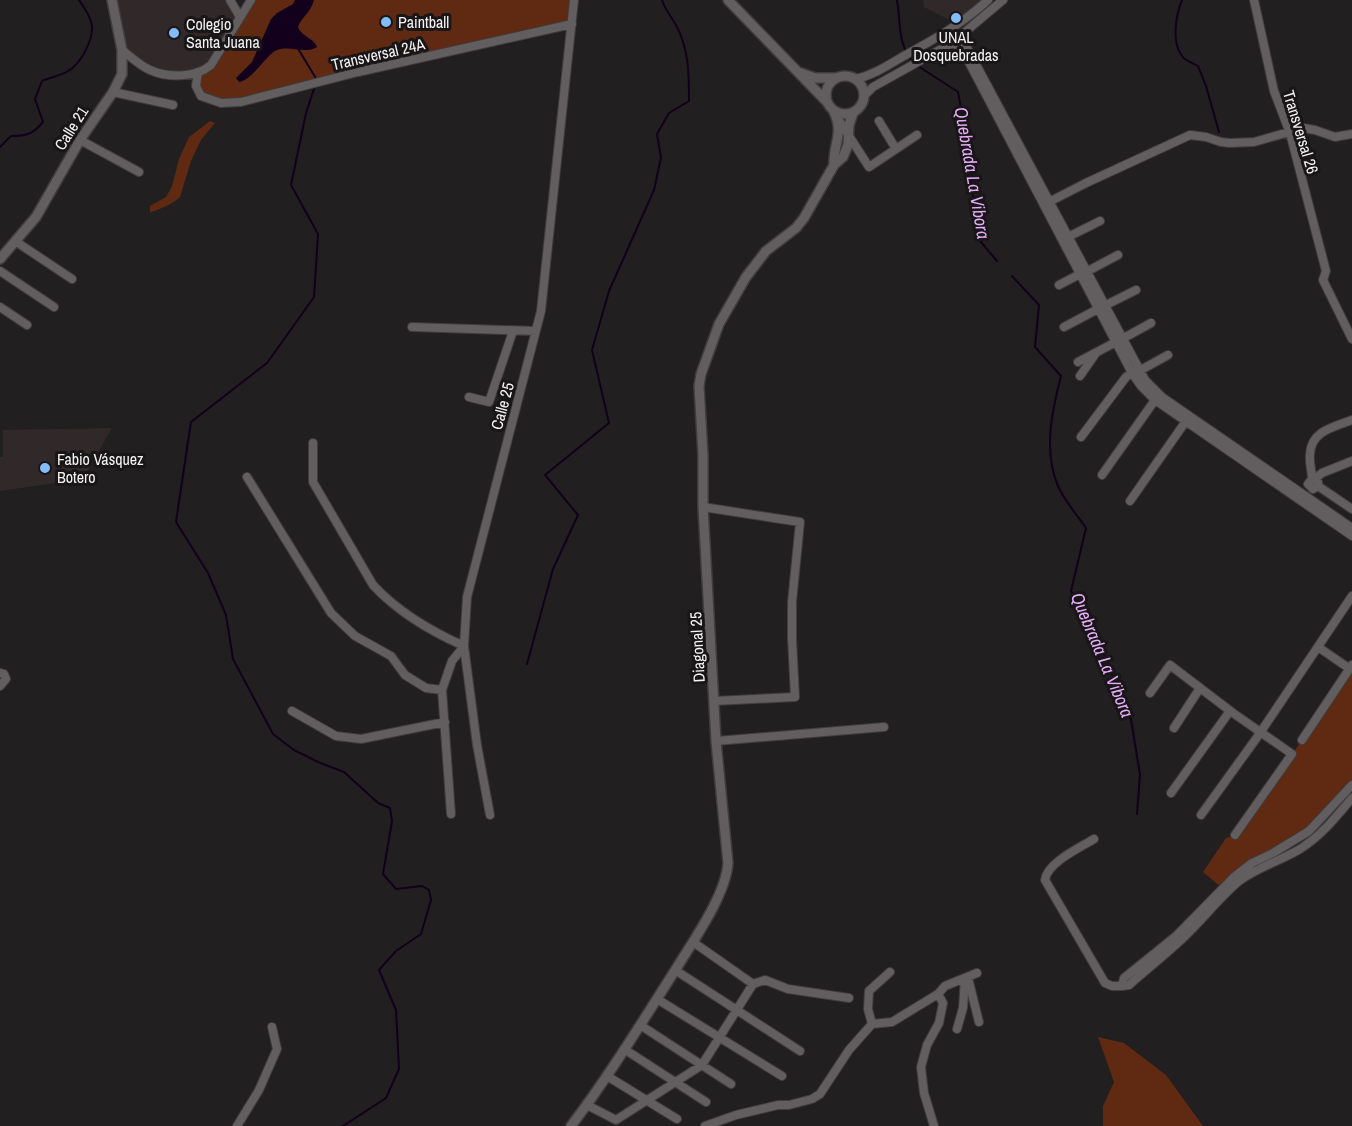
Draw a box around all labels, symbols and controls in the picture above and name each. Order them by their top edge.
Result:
place label: Paintball [398,11,449,33]
marker: UNAL Dosquebradas [949,11,963,25]
place label: Colegio Santa Juana [186,13,260,53]
marker: Paintball [379,15,393,29]
marker: Colegio Santa Juana [167,26,181,40]
place label: UNAL Dosquebradas [913,26,999,66]
street label: Transversal 24A [329,33,427,75]
street label: Transversal 26 [1278,88,1324,176]
street label: Calle 21 [49,101,93,154]
water label: Quebrada La Vibora [949,105,996,241]
street label: Calle 25 [485,380,519,432]
place label: Fabio Vásquez Botero [57,448,144,488]
marker: Fabio Vásquez Botero [38,461,52,475]
water label: Quebrada La Vibora [1065,589,1140,721]
street label: Diagonal 25 [684,611,710,683]

